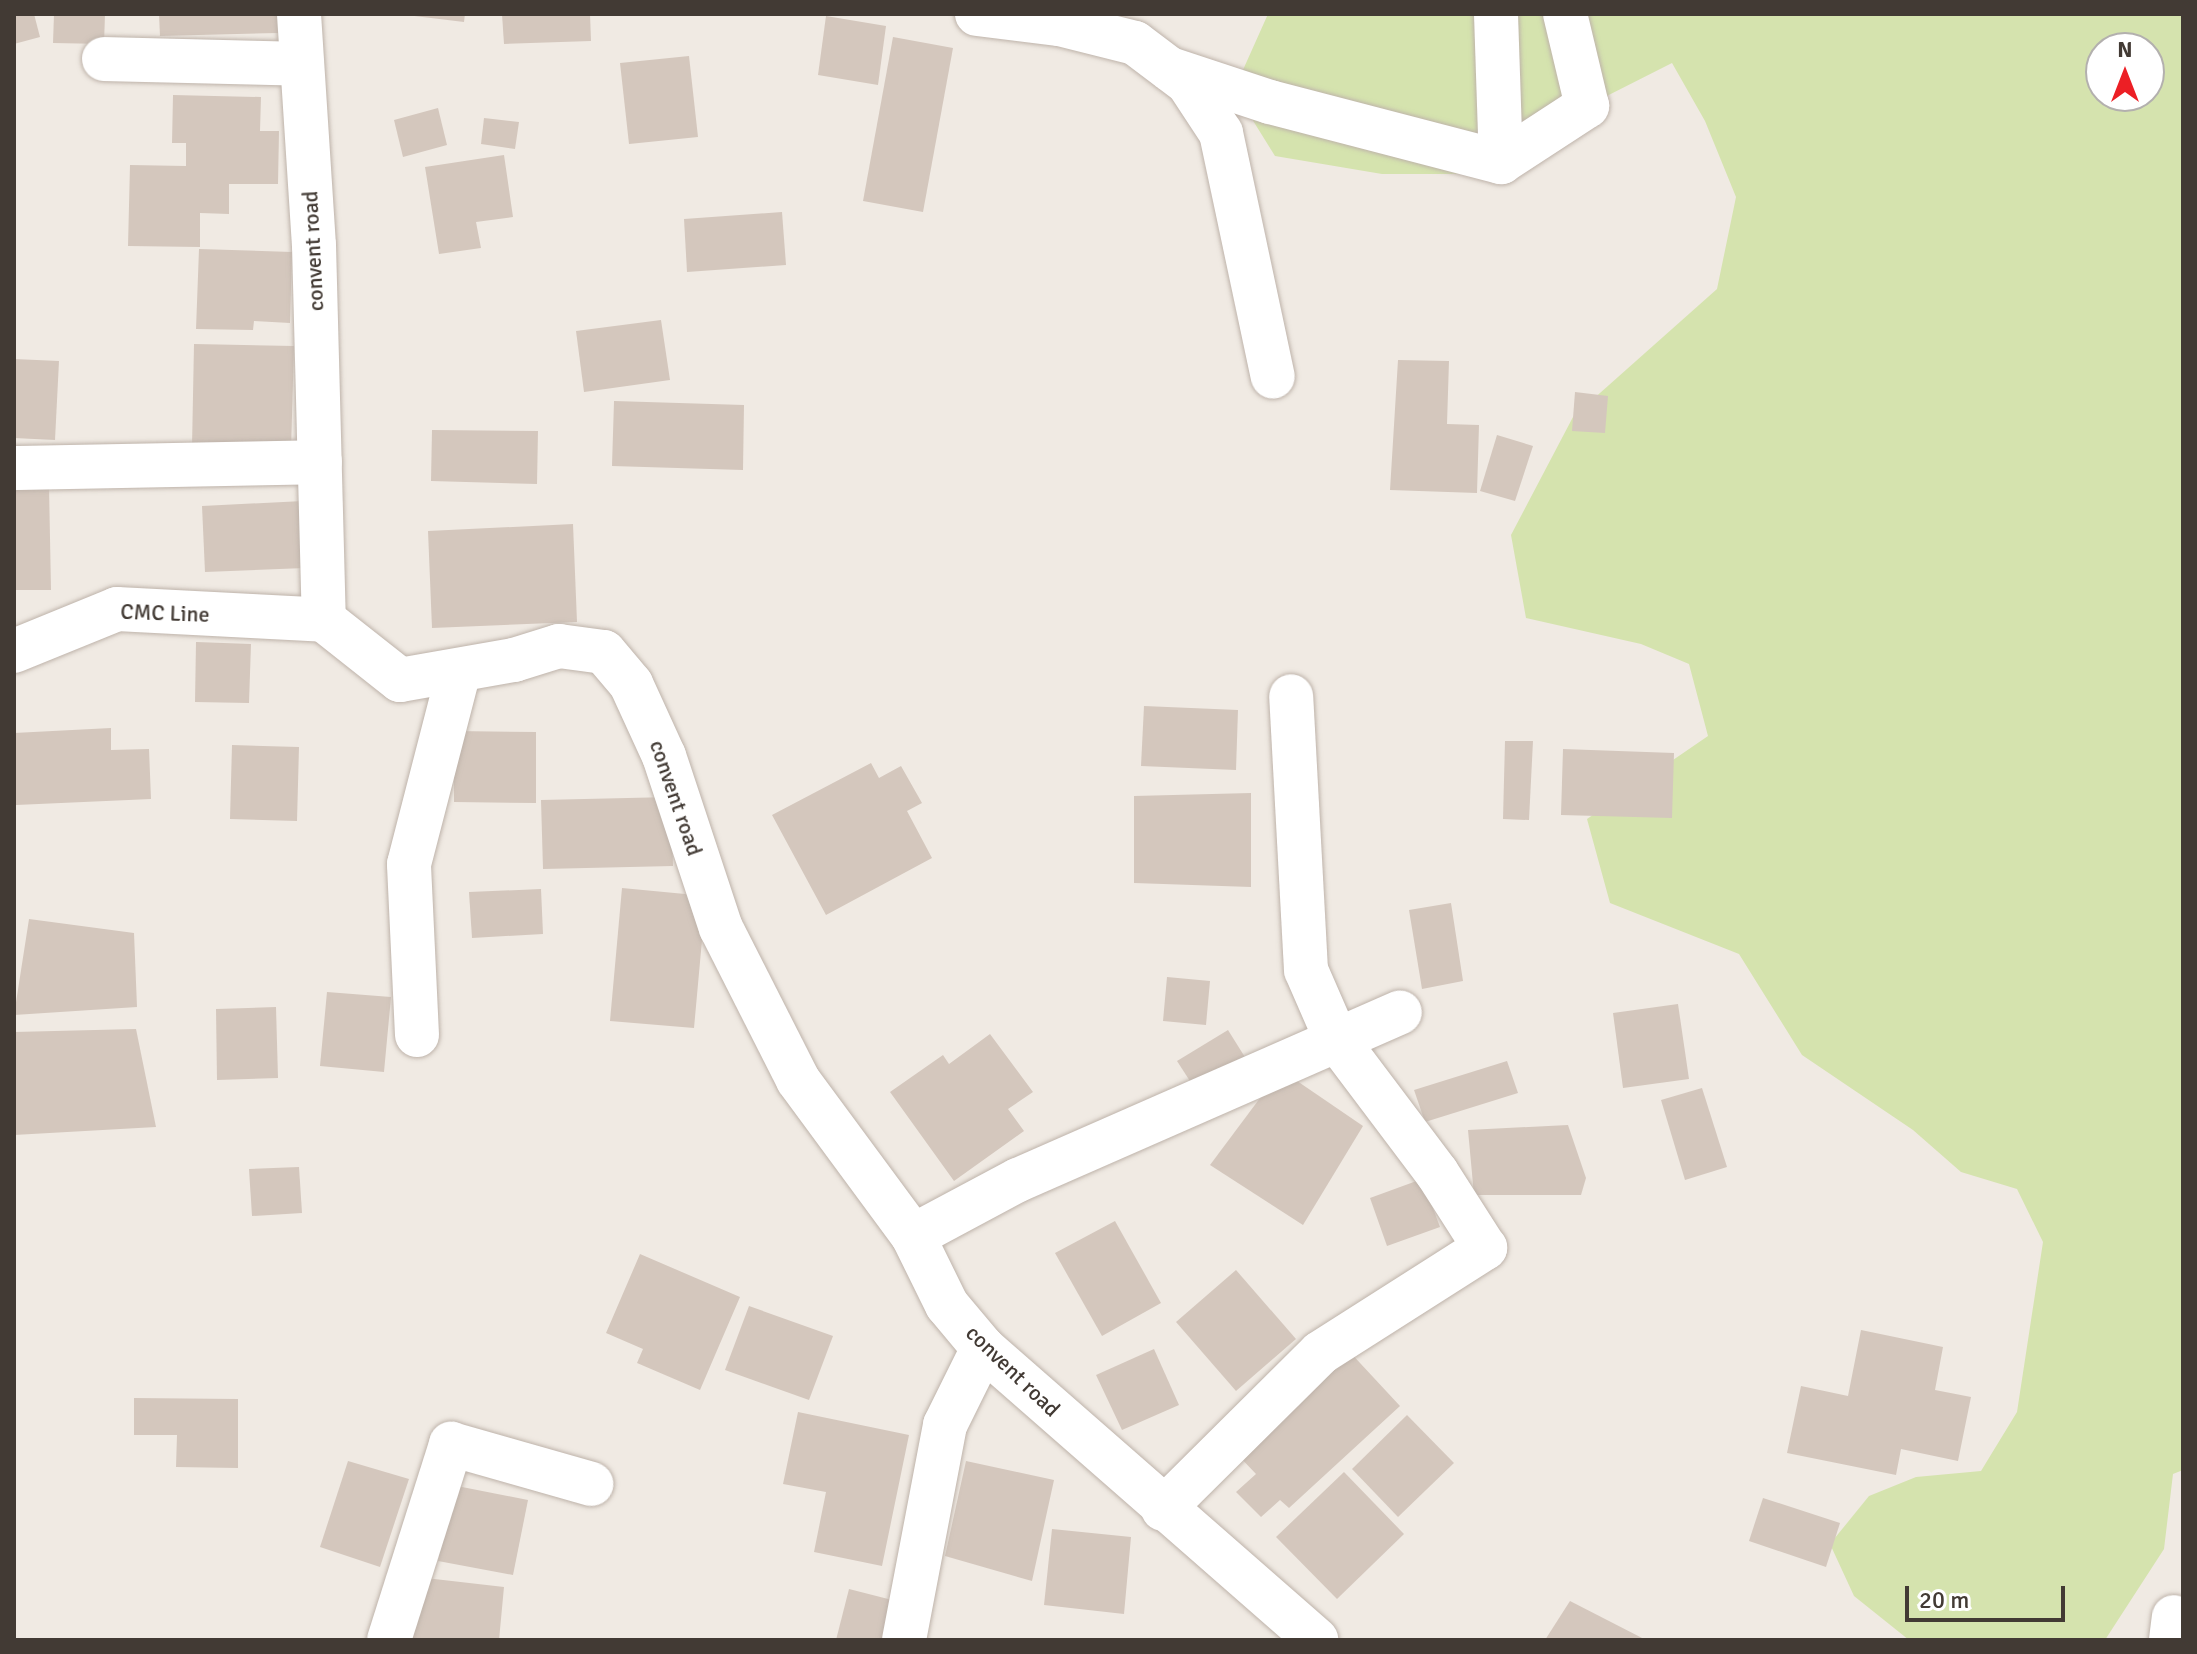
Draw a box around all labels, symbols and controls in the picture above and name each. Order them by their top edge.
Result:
north arrow [2085,32,2165,112]
text: N [2117,36,2133,63]
street label: convent road [297,190,329,312]
street label: CMC Line [120,598,210,628]
street label: convent road [644,737,708,859]
street label: convent road [960,1320,1066,1422]
scale bar [1909,1570,2069,1620]
text: 20 m [1919,1585,1969,1615]

